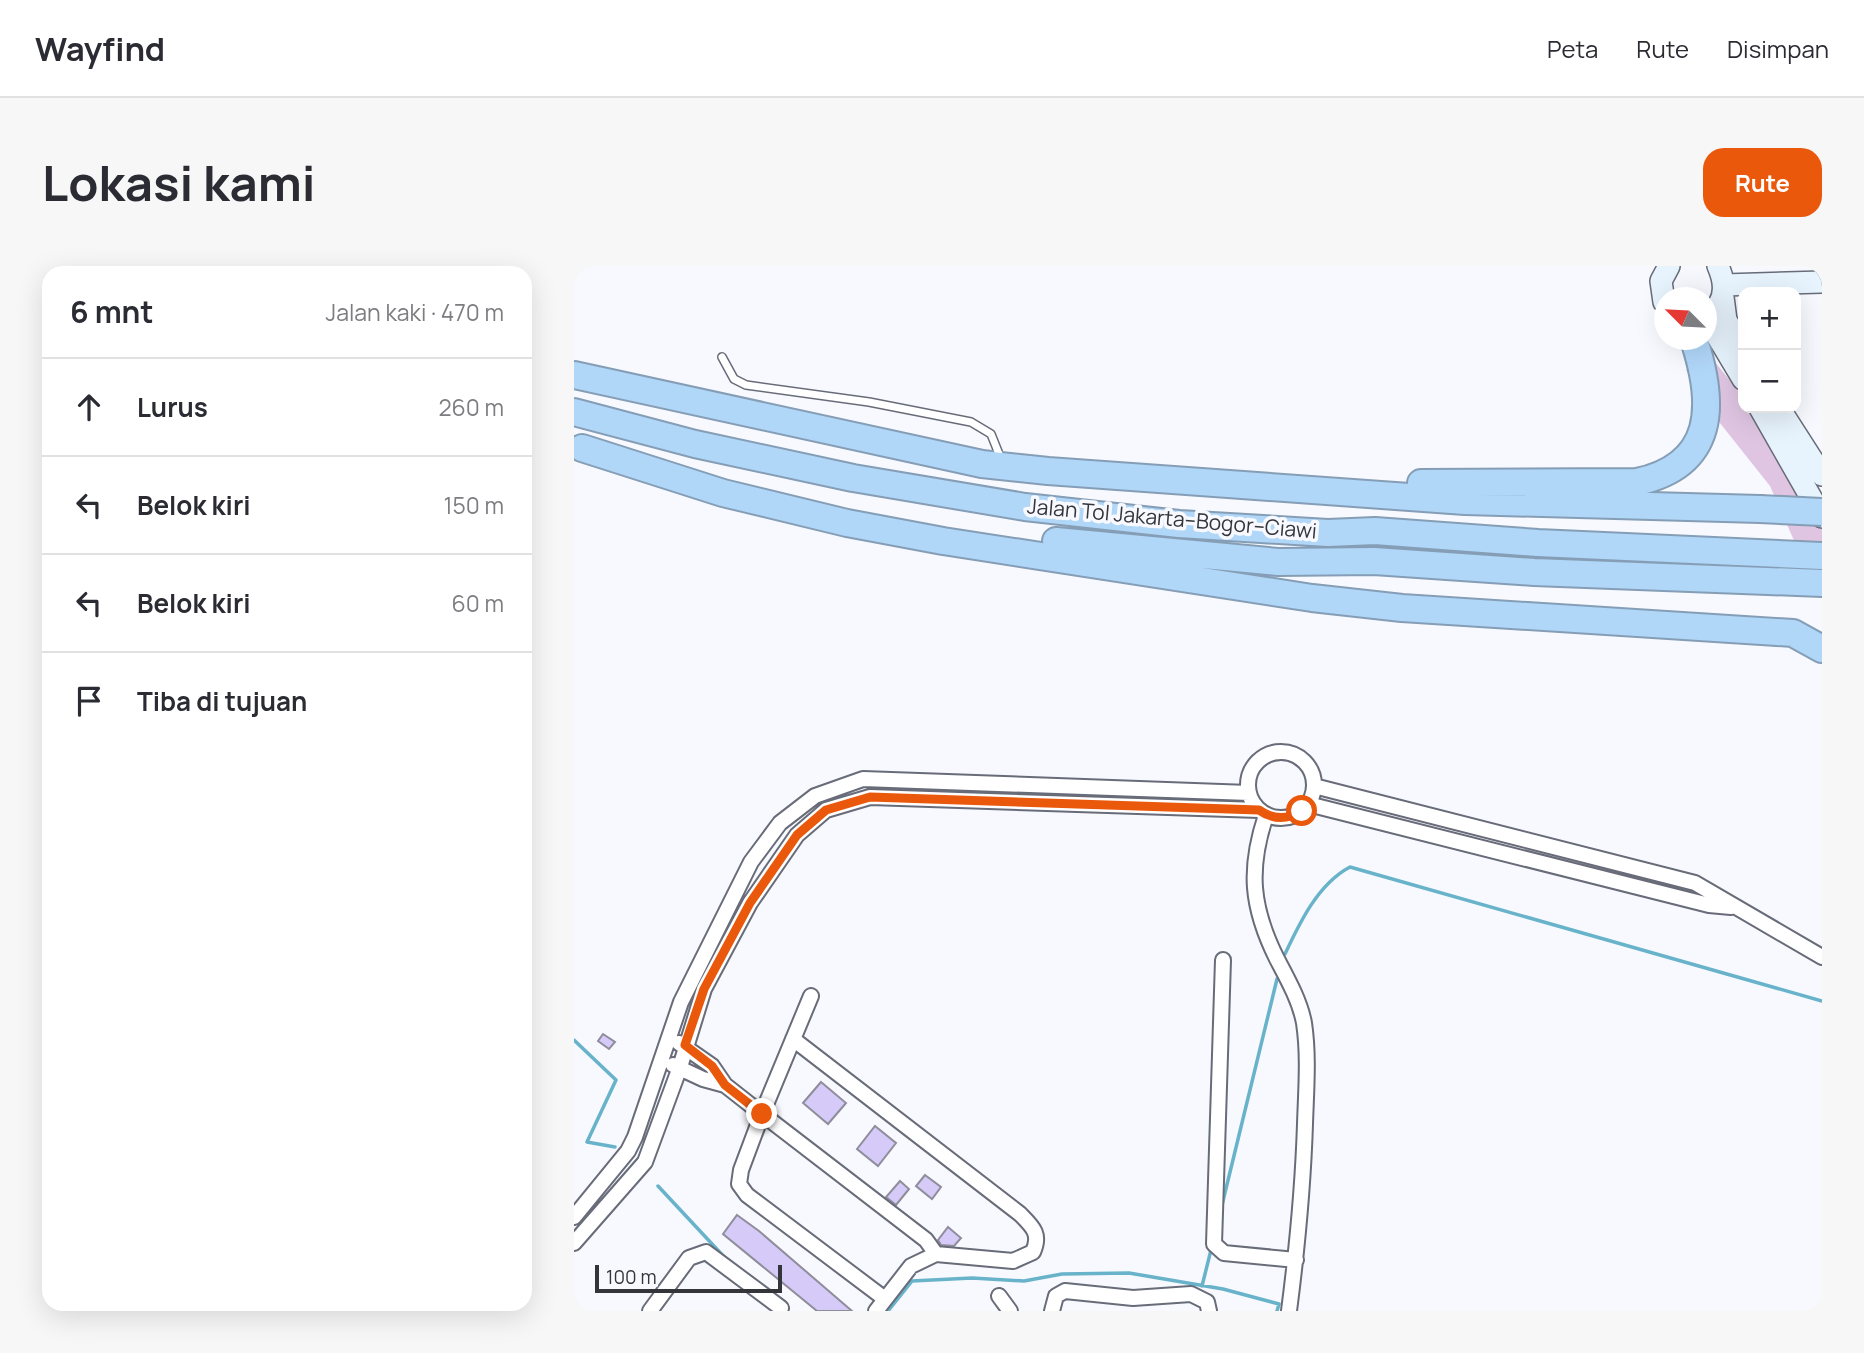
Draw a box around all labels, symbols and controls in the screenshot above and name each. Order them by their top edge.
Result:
text: Wayfind [35,26,165,71]
text: Peta [1547,32,1598,65]
text: Rute [1636,32,1689,65]
text: Disimpan [1727,32,1829,65]
button: Rute [1703,148,1822,217]
text: Lokasi kami [42,149,315,216]
north arrow [1654,287,1717,350]
map controls [1738,287,1801,413]
button: + [1738,287,1801,350]
text: 6 mnt [70,291,153,332]
text: Jalan kaki · 470 m [326,296,504,328]
button: − [1738,350,1801,413]
icon: ahead [70,388,108,426]
text: Lurus [137,389,208,425]
text: 260 m [438,391,504,423]
icon: left [70,486,108,524]
text: Belok kiri [137,487,251,523]
text: 150 m [444,489,504,521]
street label: Jalan Tol Jakarta–Bogor–Ciawi [1026,491,1318,545]
icon: left [70,584,108,622]
text: Belok kiri [137,585,251,621]
text: 60 m [452,587,504,619]
icon: arrive [70,682,108,720]
text: Tiba di tujuan [137,683,307,719]
route start [1286,795,1317,826]
route end [746,1098,777,1129]
scale bar [595,1262,782,1294]
text: 100 m [606,1264,657,1290]

